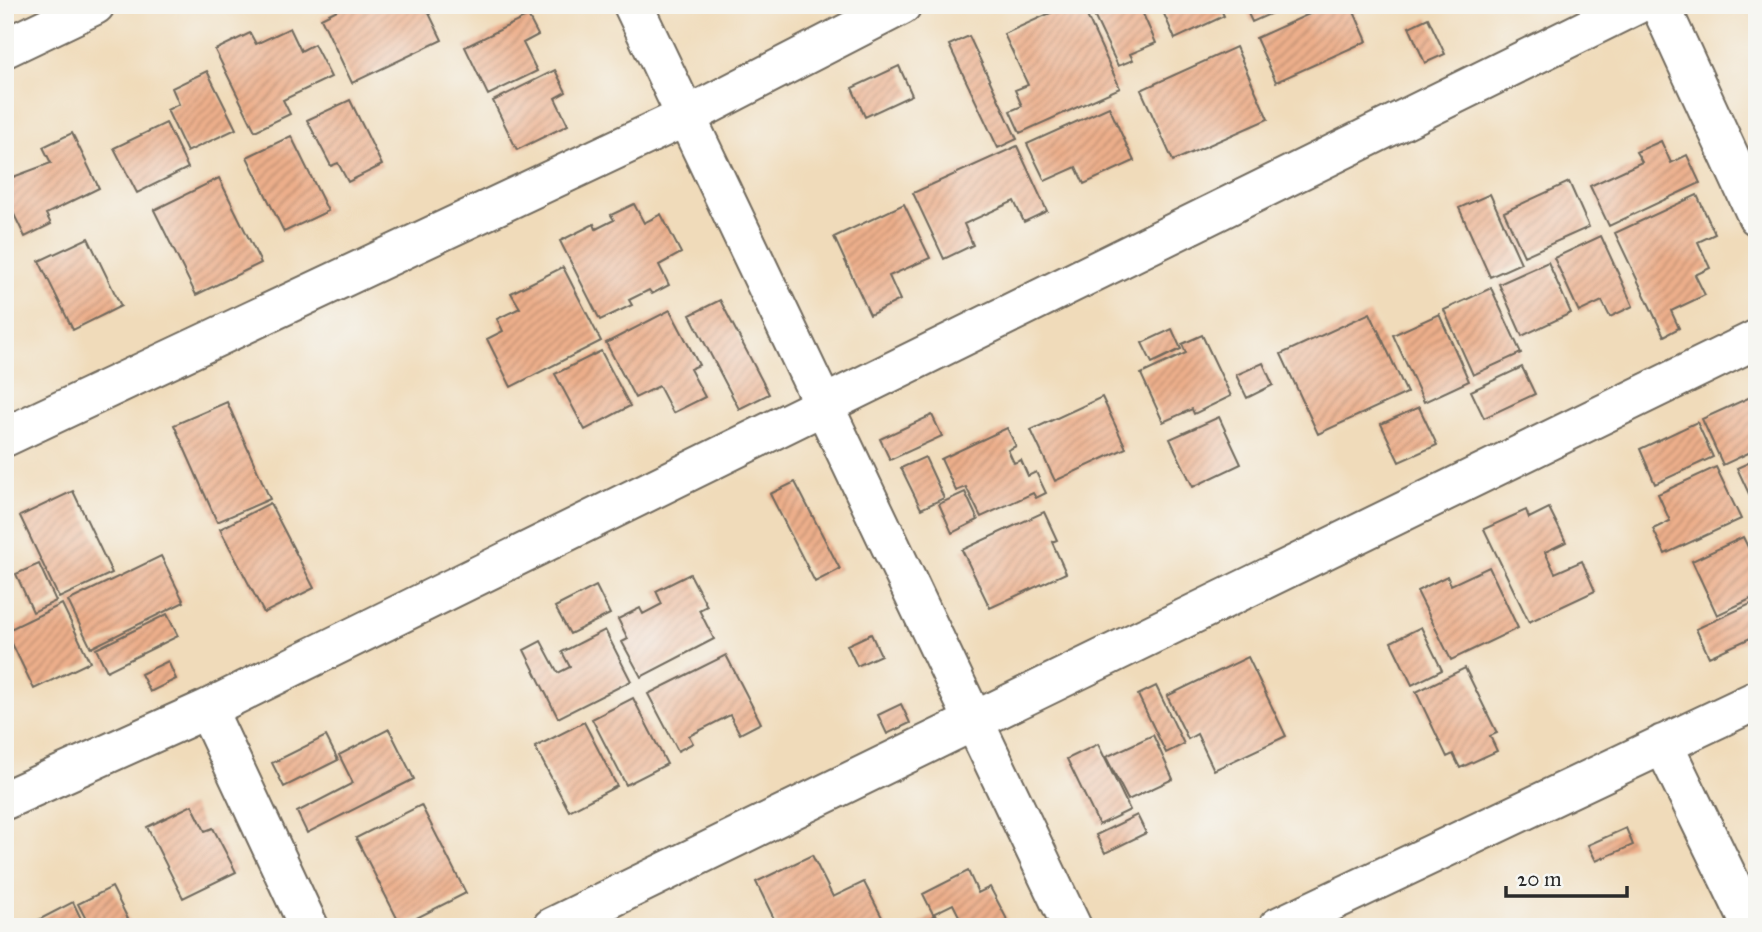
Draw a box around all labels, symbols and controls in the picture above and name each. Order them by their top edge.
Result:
scale bar [1506,855,1627,899]
text: 20 m [1517,866,1562,892]

